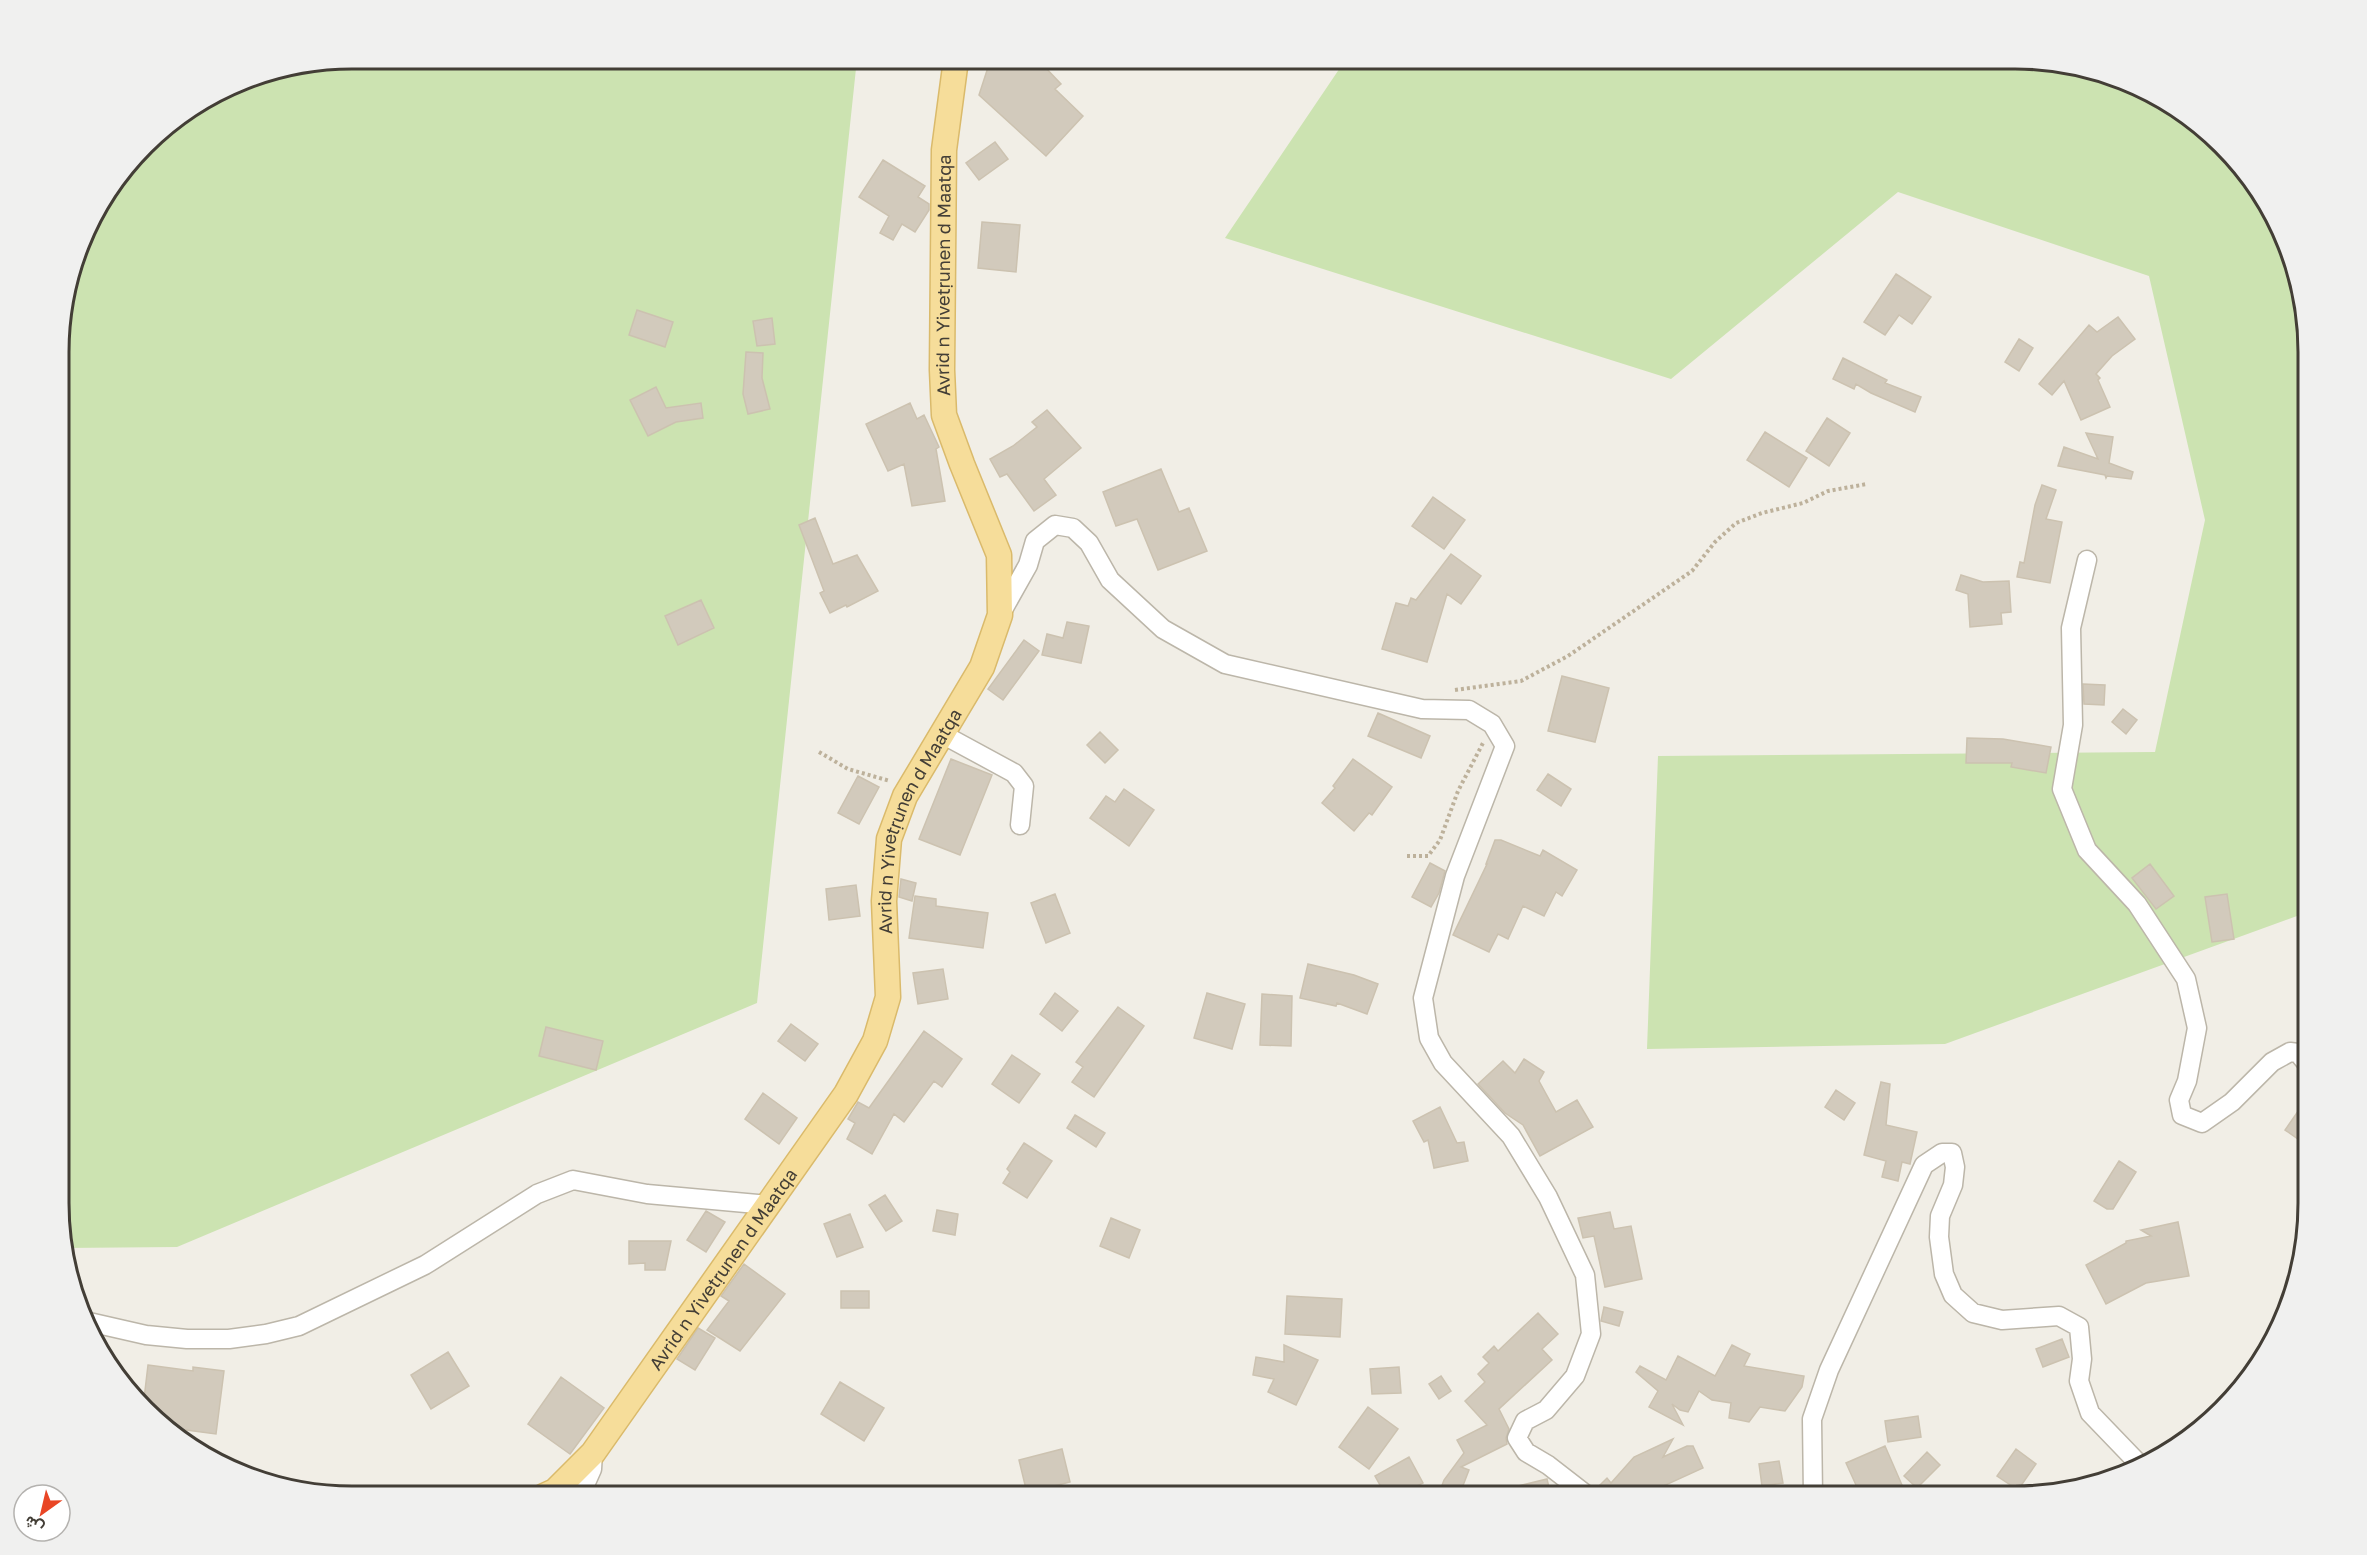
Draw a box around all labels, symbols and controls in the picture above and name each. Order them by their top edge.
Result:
street label: Avrid n Yivetṛunen d Maatqa [931,154,955,397]
street label: Avrid n Yivetṛunen d Maatqa [873,704,966,935]
street label: Avrid n Yivetṛunen d Maatqa [644,1164,801,1374]
north arrow [12,1483,72,1543]
text: ش [20,1512,47,1539]

